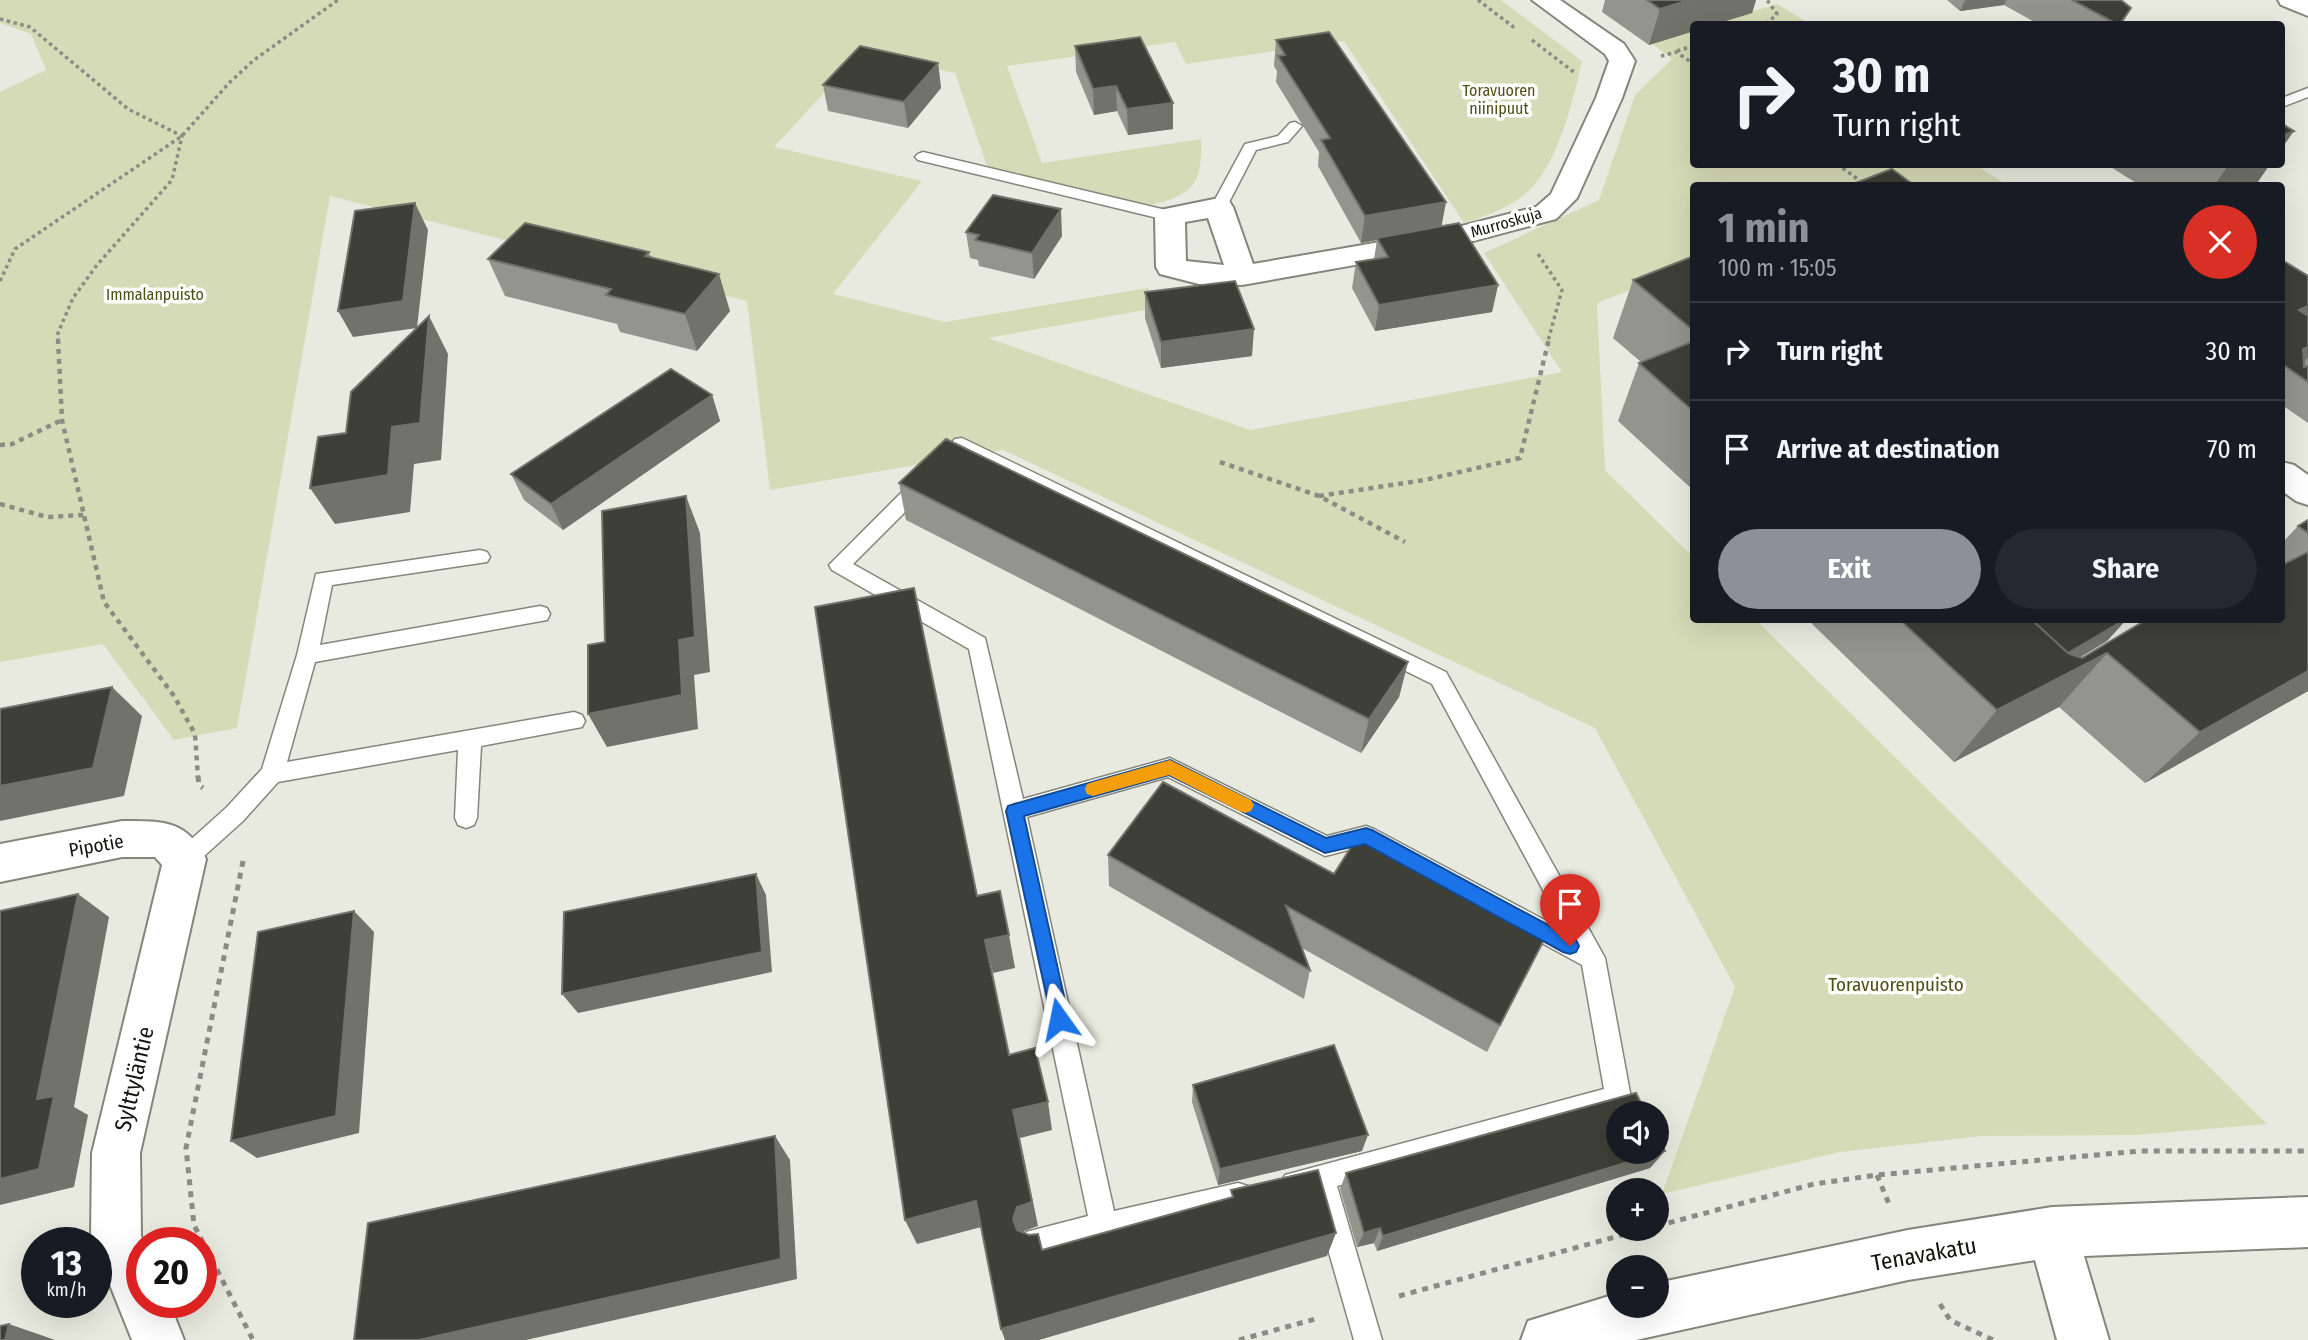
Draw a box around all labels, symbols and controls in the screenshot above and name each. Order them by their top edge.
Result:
text: 30 m [1833,46,1931,105]
icon: right [1718,49,1809,140]
park label: Toravuoren niinipuut [1462,81,1536,118]
text: Turn right [1833,106,1960,144]
street label: Murroskuja [1468,203,1544,242]
text: 1 min [1718,203,1809,253]
button: close [2183,205,2257,279]
text: 100 m · 15:05 [1718,254,1837,282]
park label: Immalanpuisto [106,285,204,304]
icon: right [1718,332,1756,370]
text: Turn right [1777,336,1883,367]
text: 30 m [2206,336,2257,367]
icon: arrive [1718,430,1756,468]
text: Arrive at destination [1777,434,2000,465]
text: 70 m [2207,434,2257,465]
button: Exit [1718,529,1981,609]
button: Share [1995,529,2257,609]
street label: Pipotie [67,829,125,862]
pin [1540,874,1600,946]
icon: arrive [1551,885,1589,923]
park label: Toravuorenpuisto [1828,973,1964,996]
position arrow [1022,982,1096,1056]
street label: Sylttyläntie [108,1024,160,1134]
map controls [1606,1101,1669,1318]
button: sound [1606,1101,1669,1164]
button: + [1606,1178,1669,1241]
speed limit sign: 20 [126,1227,217,1318]
street label: Tenavakatu [1869,1231,1979,1277]
text: 13 [51,1242,82,1284]
button: − [1606,1255,1669,1318]
text: km/h [46,1279,87,1301]

